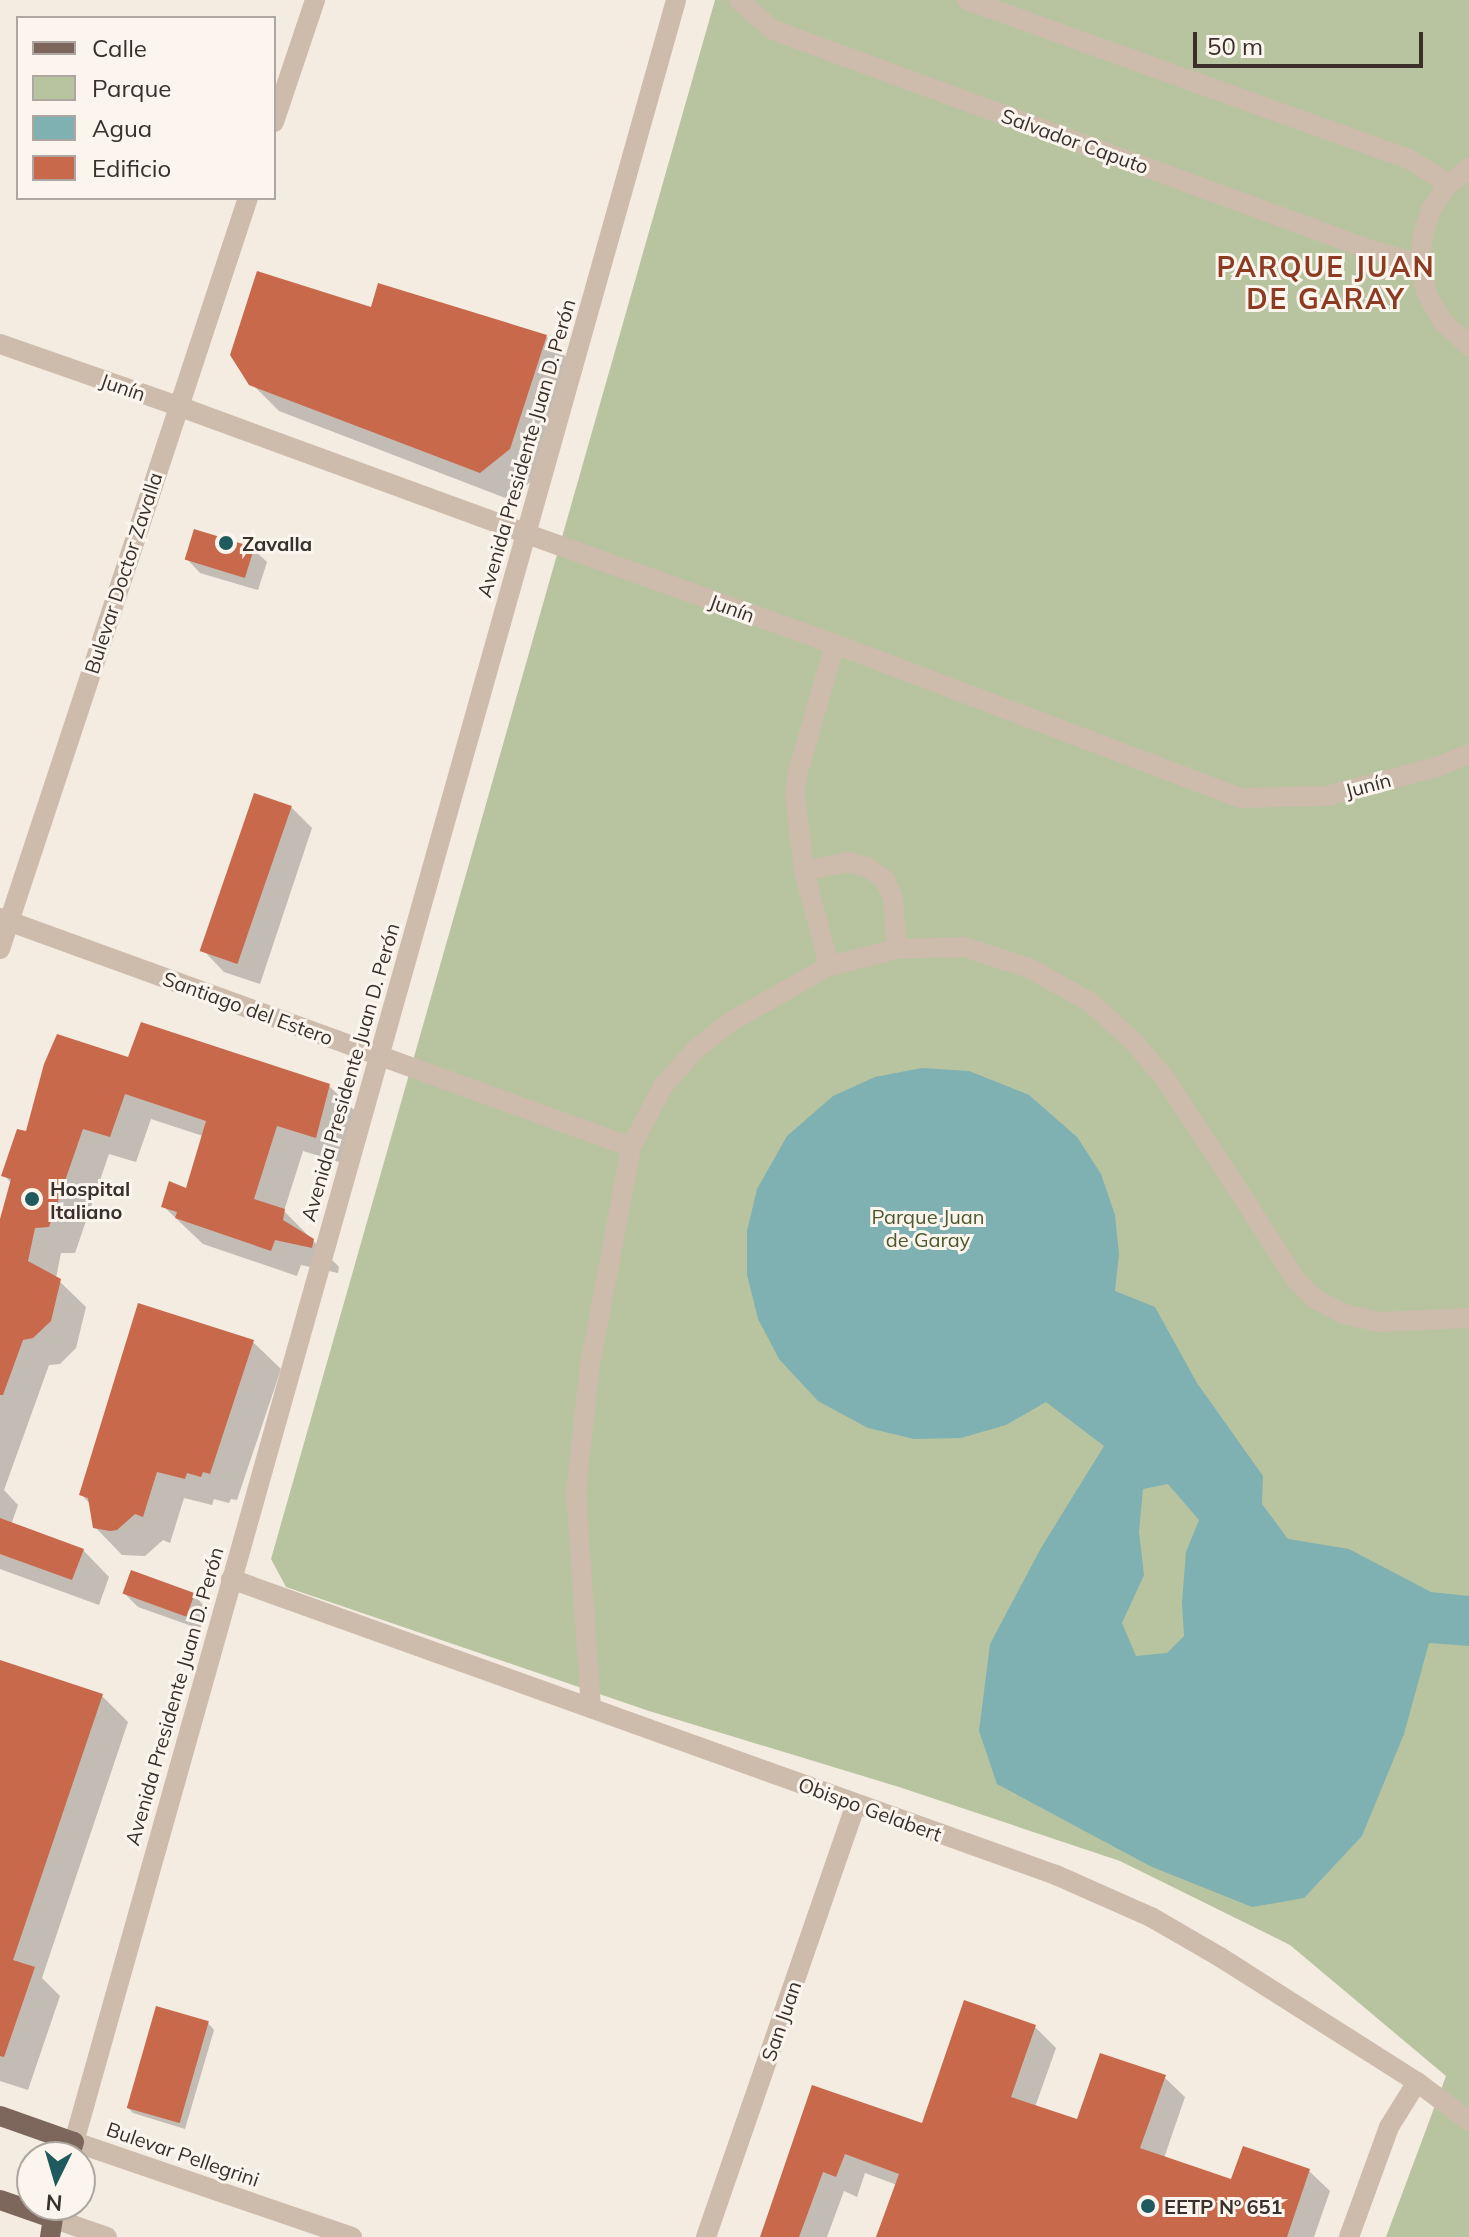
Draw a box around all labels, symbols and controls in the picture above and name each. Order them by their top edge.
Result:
legend [16,16,276,200]
scale bar [1197,16,1427,66]
text: 50 m [1207,31,1263,61]
text: Calle [92,33,147,63]
text: Parque [92,73,171,103]
street label: Salvador Caputo [998,103,1152,179]
text: Agua [92,113,152,143]
text: Edificio [92,153,171,183]
district label: PARQUE JUAN DE GARAY [1216,250,1436,316]
street label: Avenida Presidente Juan D. Perón [472,296,580,600]
street label: Junín [97,368,149,406]
street label: Bulevar Doctor Zavalla [79,469,167,677]
place label: Zavalla [242,531,312,555]
marker: Zavalla [217,534,235,552]
street label: Junín [706,589,758,627]
street label: Junín [1343,767,1393,803]
street label: Avenida Presidente Juan D. Perón [296,920,404,1224]
street label: Santiago del Estero [160,966,336,1050]
place label: Hospital Italiano [50,1176,130,1223]
marker: Hospital Italiano [21,1188,43,1210]
park label: Parque Juan de Garay [871,1205,985,1252]
street label: Avenida Presidente Juan D. Perón [120,1544,228,1848]
street label: Obispo Gelabert [795,1772,945,1846]
street label: San Juan [756,1978,806,2064]
street label: Bulevar Pellegrini [103,2117,263,2191]
north arrow [16,2141,96,2221]
text: N [45,2188,64,2218]
place label: EETP Nº 651 [1164,2194,1283,2218]
marker: EETP Nº 651 [1139,2197,1157,2215]

